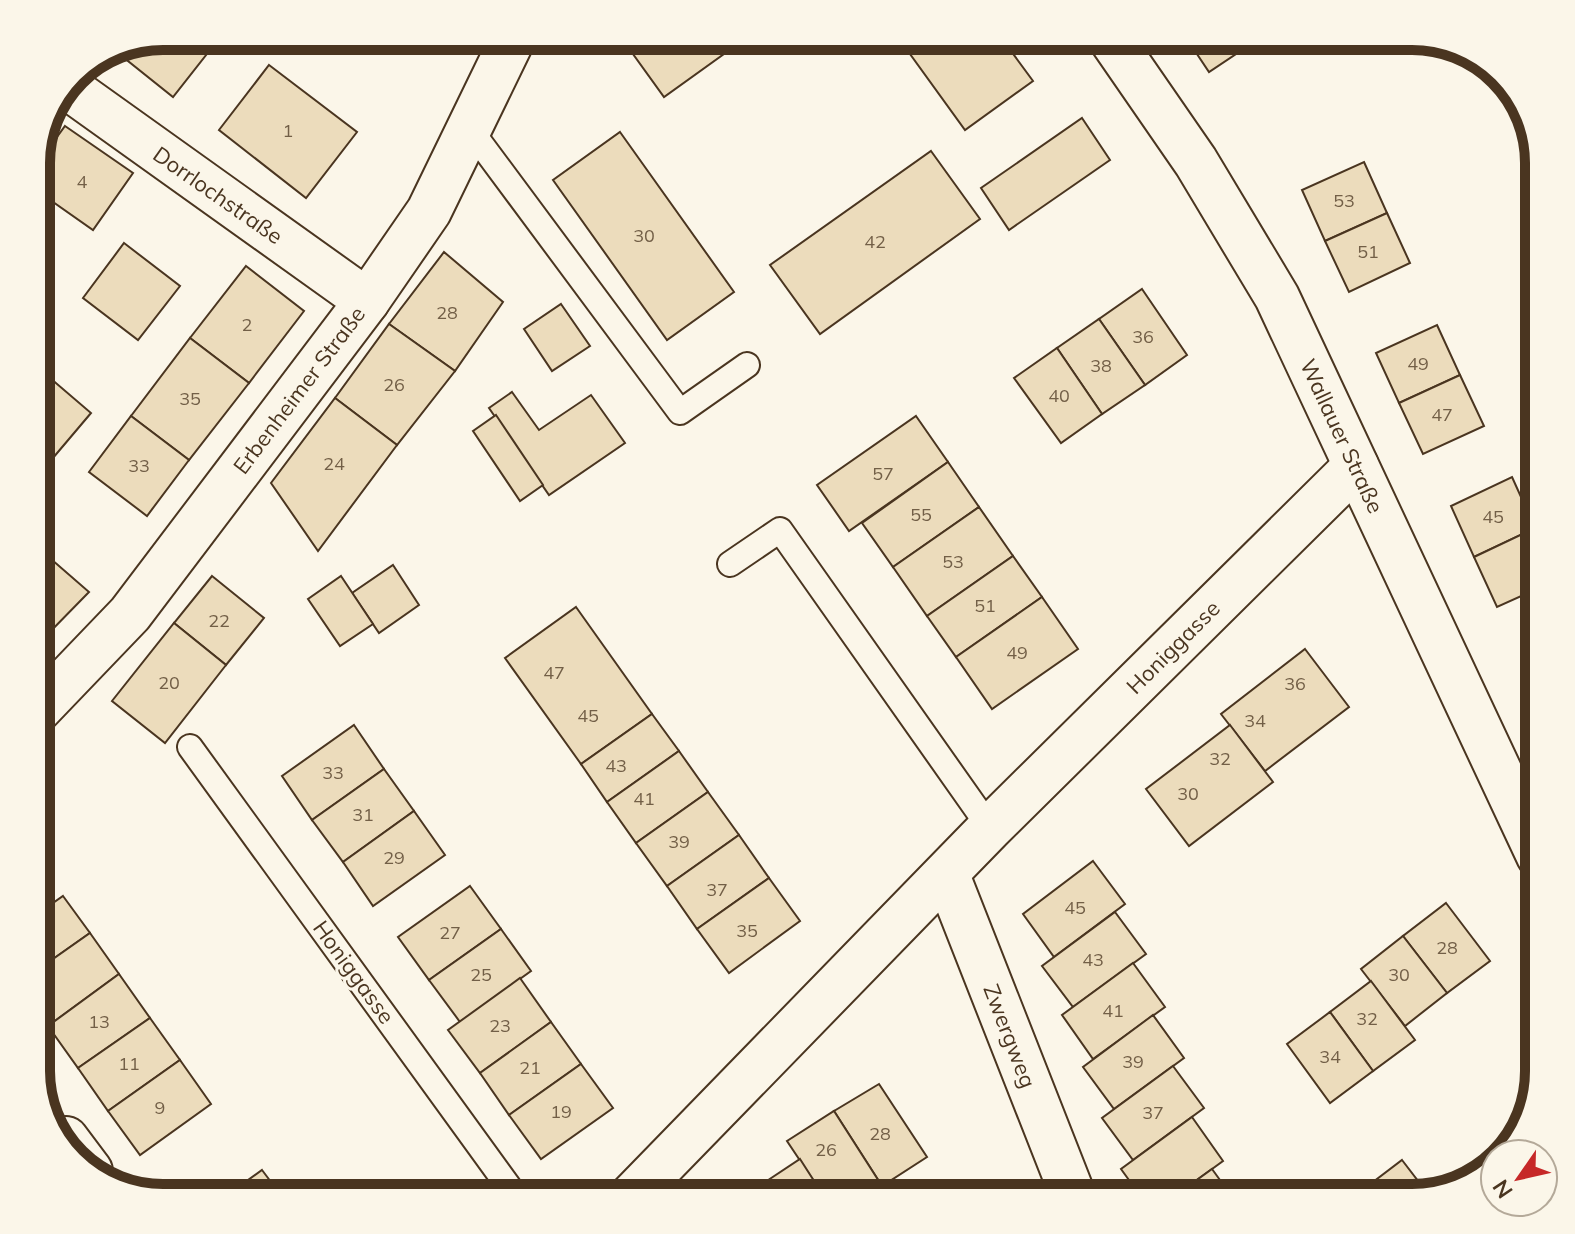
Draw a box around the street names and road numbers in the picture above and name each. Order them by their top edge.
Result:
street label: Dorrlochstraße [148,140,288,250]
street label: Erbenheimer Straße [227,301,371,479]
street label: Wallauer Straße [1294,354,1390,518]
street label: Honiggasse [1120,594,1226,700]
street label: Honiggasse [307,915,401,1029]
street label: Zwergweg [977,980,1043,1092]

